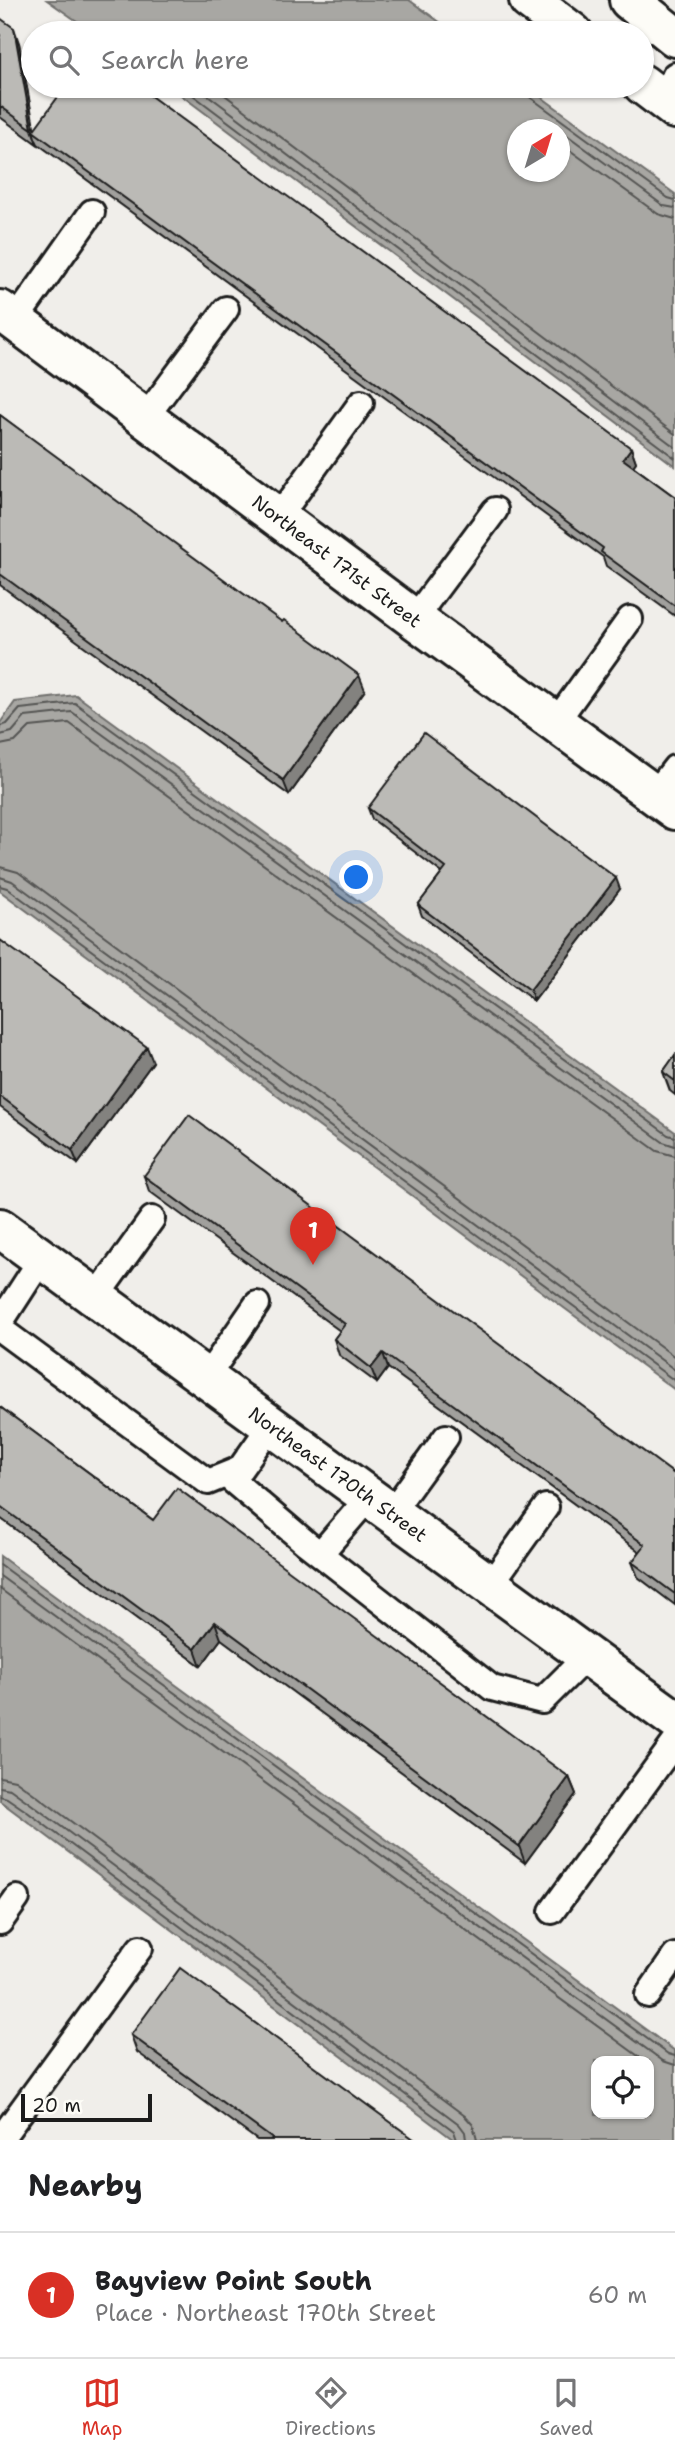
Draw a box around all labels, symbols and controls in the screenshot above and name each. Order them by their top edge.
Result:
search box [21,21,654,98]
icon: search [45,41,83,79]
text: Search here [101,42,250,77]
north arrow [507,119,570,182]
street label: Northeast 171st Street [247,489,426,633]
your location [339,860,373,894]
pin: 1 [290,1207,336,1265]
street label: Northeast 170th Street [243,1401,432,1548]
map controls [591,2056,654,2119]
button: locate [591,2056,654,2119]
scale bar [21,2091,152,2123]
text: 20 m [32,2093,81,2118]
text: Nearby [28,2165,143,2206]
text: Bayview Point South [95,2263,372,2298]
text: 1 [46,2280,56,2310]
text: 60 m [588,2280,647,2310]
text: Place · Northeast 170th Street [95,2298,436,2328]
tab: Map [82,2374,122,2441]
tab: Directions [286,2374,376,2441]
tab: Saved [539,2374,593,2441]

